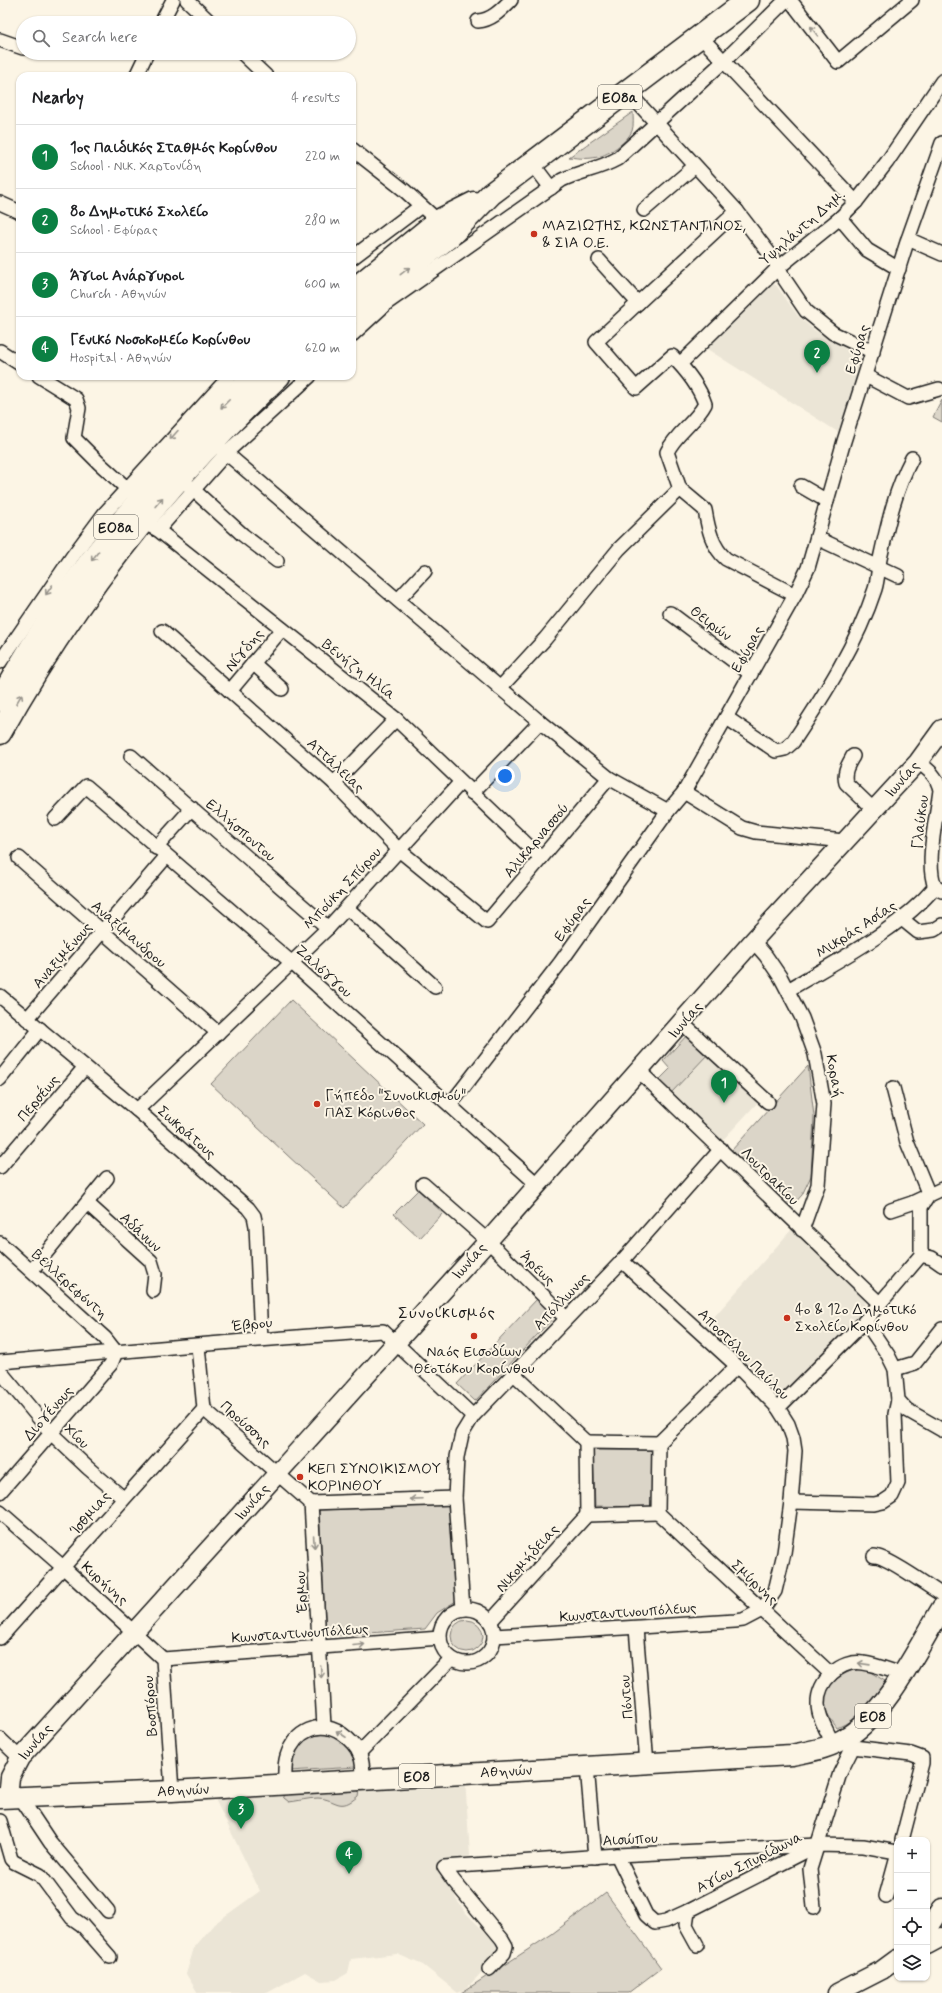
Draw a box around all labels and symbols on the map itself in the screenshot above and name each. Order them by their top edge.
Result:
one-way arrow [809,26,818,37]
road number: ΕΟ8α [598,85,642,109]
street label: Υψηλάντη Δημ. [756,185,850,270]
place label: ΜΑΖΙΩΤΗΣ, ΚΩΝΣΤΑΝΤΙΝΟΣ, & ΣΙΑ Ο.Ε. [542,216,746,253]
marker: ΜΑΖΙΩΤΗΣ, ΚΩΝΣΤΑΝΤΙΝΟΣ, & ΣΙΑ Ο.Ε. [529,229,539,239]
one-way arrow [399,267,410,276]
street label: Εφύρας [841,322,875,376]
pin: 2 [804,340,830,373]
one-way arrow [221,399,230,409]
one-way arrow [170,430,179,440]
one-way arrow [154,497,163,507]
road number: ΕΟ8α [94,515,138,539]
one-way arrow [91,550,99,561]
one-way arrow [45,585,53,596]
street label: Θειρών [685,601,736,646]
street label: Εφύρας [727,622,769,676]
street label: Νίγδης [221,625,269,676]
street label: Βενήζη Ηλία [317,635,400,705]
one-way arrow [16,693,24,705]
street label: Αττάλειας [302,734,369,798]
street label: Ιωνίας [881,757,925,802]
your location [495,766,515,786]
street label: Γλαύκου [908,794,934,850]
street label: Ελλήσποντου [201,795,280,867]
street label: Αλικαρνασσού [499,799,574,882]
street label: Μπούκη Σπύρου [299,843,386,934]
street label: Εφύρας [550,893,596,946]
street label: Μικράς Ασίας [812,896,901,963]
street label: Αναξίμανδρου [86,897,170,973]
street label: Αναξιμένους [28,918,97,993]
street label: Ζαλόγγου [290,941,356,1003]
street label: Ιωνίας [664,997,708,1044]
street label: Κοραή [820,1053,848,1099]
pin: 1 [711,1070,737,1103]
street label: Περσέως [13,1071,65,1126]
place label: Γήπεδο "Συνοικισμού" ΠΑΣ Κόρινθος [325,1086,466,1123]
marker: Γήπεδο "Συνοικισμού" ΠΑΣ Κόρινθος [312,1099,322,1109]
street label: Σωκράτους [153,1102,220,1164]
street label: Λουτρακίου [736,1143,803,1211]
street label: Αδάνων [115,1208,166,1258]
street label: Ιωνίας [448,1239,492,1284]
street label: Βελλερεφόντη [27,1245,112,1324]
street label: Άρεως [515,1247,560,1291]
street label: Απόλλωνος [529,1268,594,1335]
place label: 4ο & 12ο Δημοτικό Σχολείο Κορίνθου [795,1300,917,1337]
district label: Συνοικισμός [398,1302,496,1324]
street label: Αποστόλου Παύλου [693,1305,794,1405]
street label: Έβρου [231,1313,274,1337]
marker: 4ο & 12ο Δημοτικό Σχολείο Κορίνθου [782,1313,792,1323]
marker: Ναός Εισοδίων Θεοτόκου Κορίνθου [469,1331,479,1341]
place label: Ναός Εισοδίων Θεοτόκου Κορίνθου [413,1342,535,1379]
street label: Διογένους [19,1382,78,1445]
street label: Προύσσης [216,1397,275,1453]
street label: Χίου [59,1420,94,1454]
place label: ΚΕΠ ΣΥΝΟΙΚΙΣΜΟΥ ΚΟΡΙΝΘΟΥ [308,1459,441,1496]
marker: ΚΕΠ ΣΥΝΟΙΚΙΣΜΟΥ ΚΟΡΙΝΘΟΥ [295,1472,305,1482]
street label: Ιωνίας [231,1480,275,1525]
street label: Ίσθμιας [66,1487,116,1540]
one-way arrow [410,1496,423,1503]
street label: Νικομήδειας [492,1520,564,1597]
one-way arrow [310,1535,317,1548]
street label: Σμύρνης [726,1556,783,1610]
street label: Κυρήνης [77,1557,132,1610]
street label: Έρμου [291,1570,313,1613]
street label: Κωνσταντινουπόλεως [559,1598,698,1628]
street label: Κωνσταντινουπόλεως [231,1619,370,1649]
one-way arrow [352,1641,365,1648]
one-way arrow [858,1660,871,1668]
one-way arrow [317,1665,325,1678]
street label: Πόντου [615,1674,639,1720]
street label: Βοσπόρου [139,1675,163,1737]
road number: ΕΟ8 [855,1704,891,1728]
street label: Ιωνίας [14,1719,58,1766]
one-way arrow [336,1730,347,1738]
street label: Αθηνών [479,1761,533,1783]
road number: ΕΟ8 [399,1764,435,1788]
street label: Αθηνών [156,1780,210,1802]
pin: 3 [228,1796,254,1829]
street label: Αγίου Σπυρίδωνα [693,1827,806,1898]
street label: Αισώπου [602,1829,658,1851]
pin: 4 [336,1841,362,1874]

